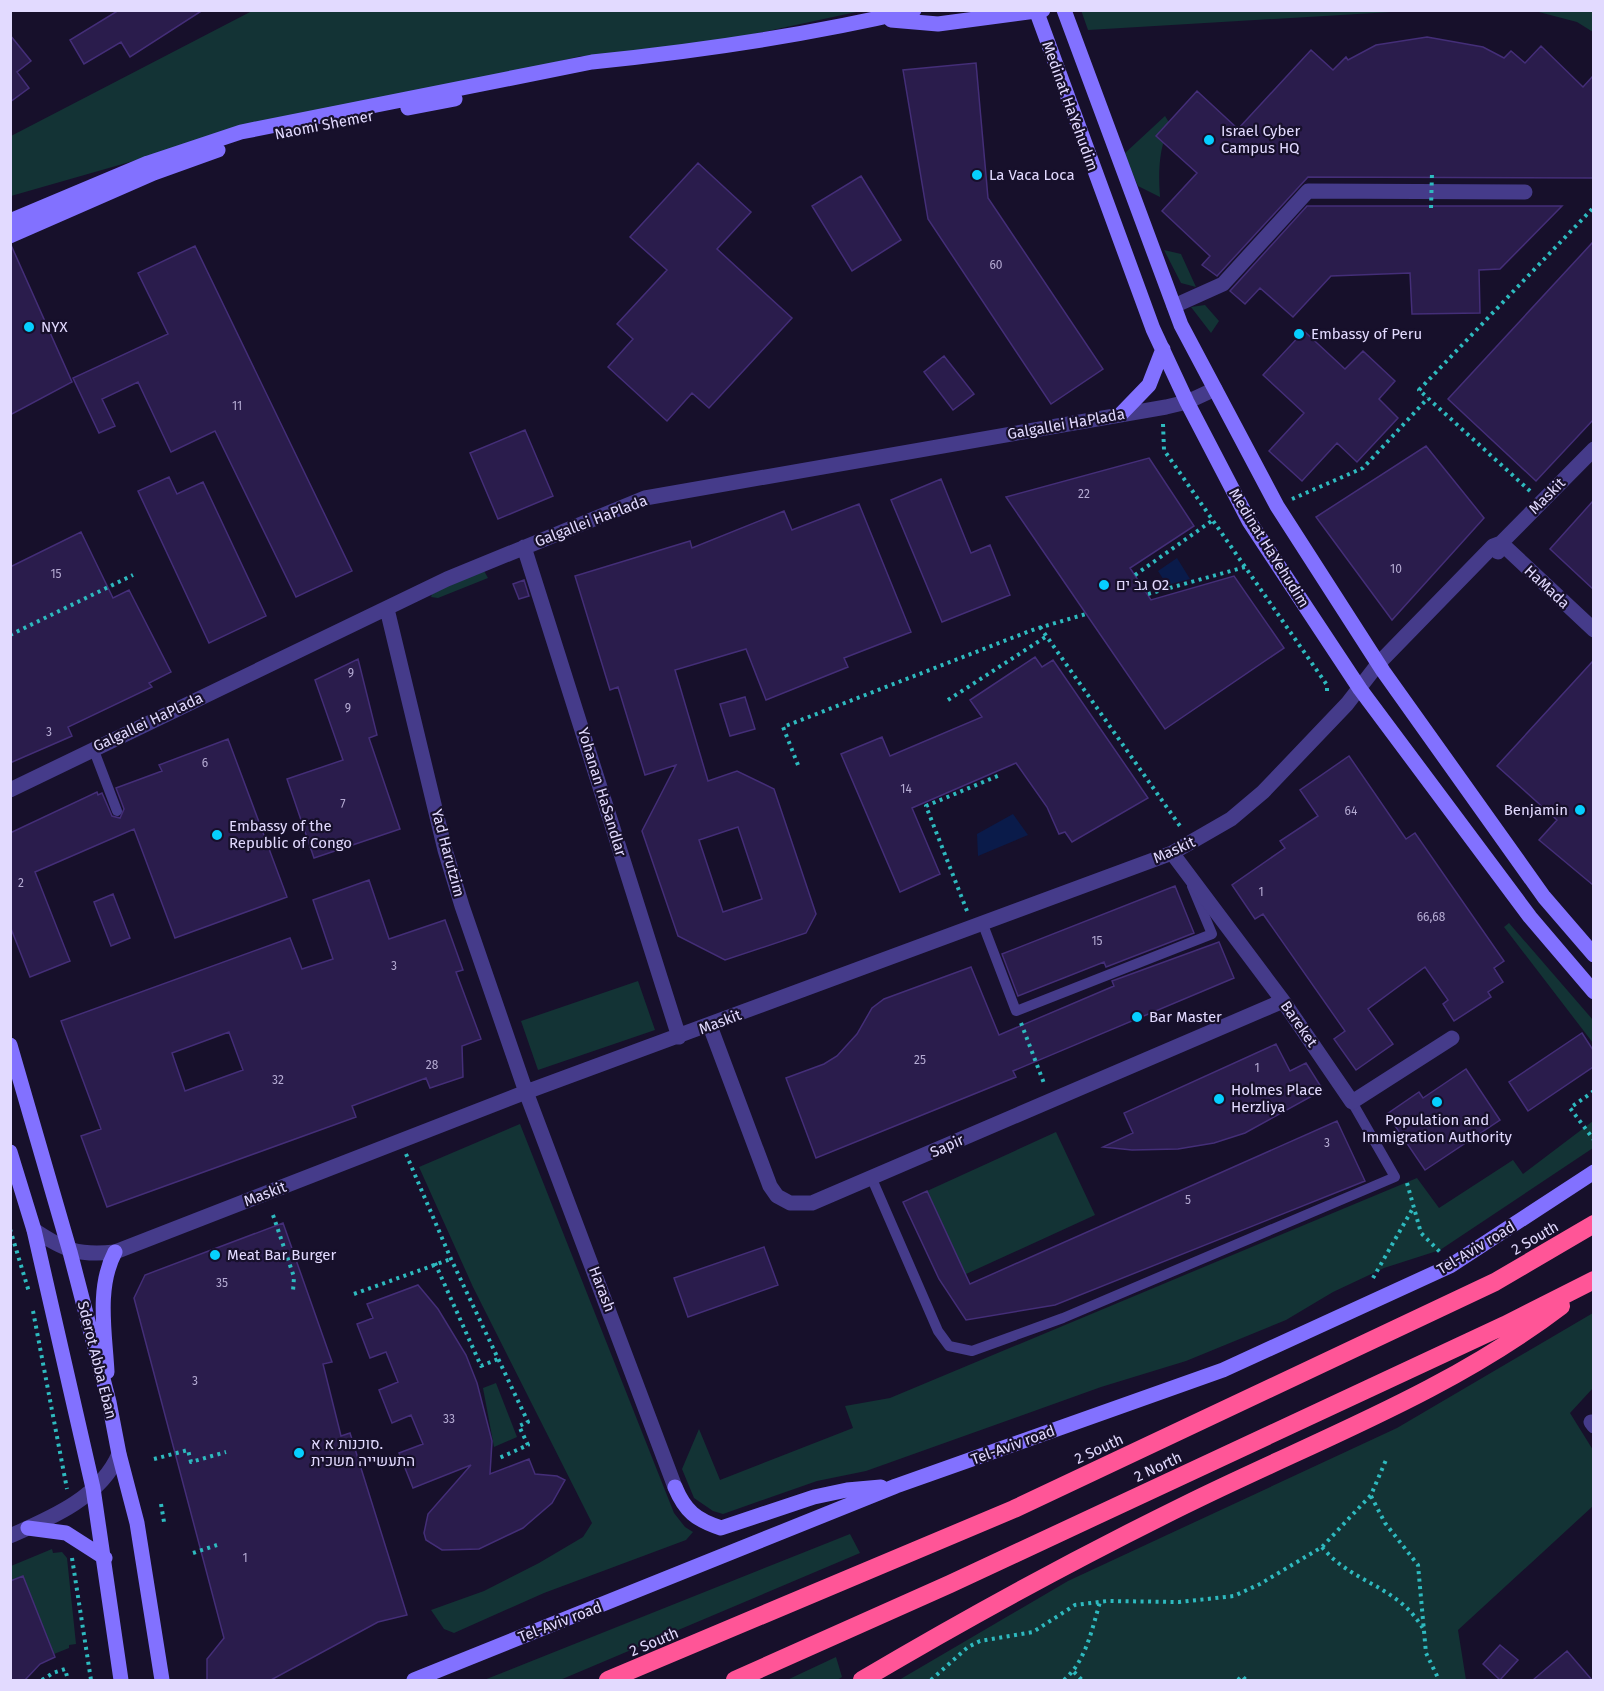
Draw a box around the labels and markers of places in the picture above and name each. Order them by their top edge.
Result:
place label: Israel Cyber Campus HQ [1221,122,1301,157]
marker: Israel Cyber Campus HQ [1202,133,1216,147]
place label: La Vaca Loca [989,166,1075,184]
marker: La Vaca Loca [970,168,984,182]
place label: NYX [41,318,68,336]
marker: NYX [22,320,36,334]
place label: Embassy of Peru [1311,325,1422,343]
marker: Embassy of Peru [1292,327,1306,341]
place label: גב ים O2 [1116,576,1169,594]
marker: גב ים O2 [1097,578,1111,592]
place label: Benjamin [1504,801,1568,819]
marker: Benjamin [1573,803,1587,817]
place label: Embassy of the Republic of Congo [229,817,352,852]
marker: Embassy of the Republic of Congo [210,828,224,842]
place label: Bar Master [1149,1008,1222,1026]
marker: Bar Master [1130,1010,1144,1024]
place label: Holmes Place Herzliya [1231,1081,1322,1116]
marker: Holmes Place Herzliya [1212,1092,1226,1106]
marker: Population and Immigration Authority [1430,1095,1444,1109]
place label: Population and Immigration Authority [1362,1111,1513,1146]
place label: Meat Bar Burger [227,1246,336,1264]
marker: Meat Bar Burger [208,1248,222,1262]
place label: סוכנות א א. התעשייה משכית [311,1435,415,1470]
marker: סוכנות א א. התעשייה משכית [292,1446,306,1460]

